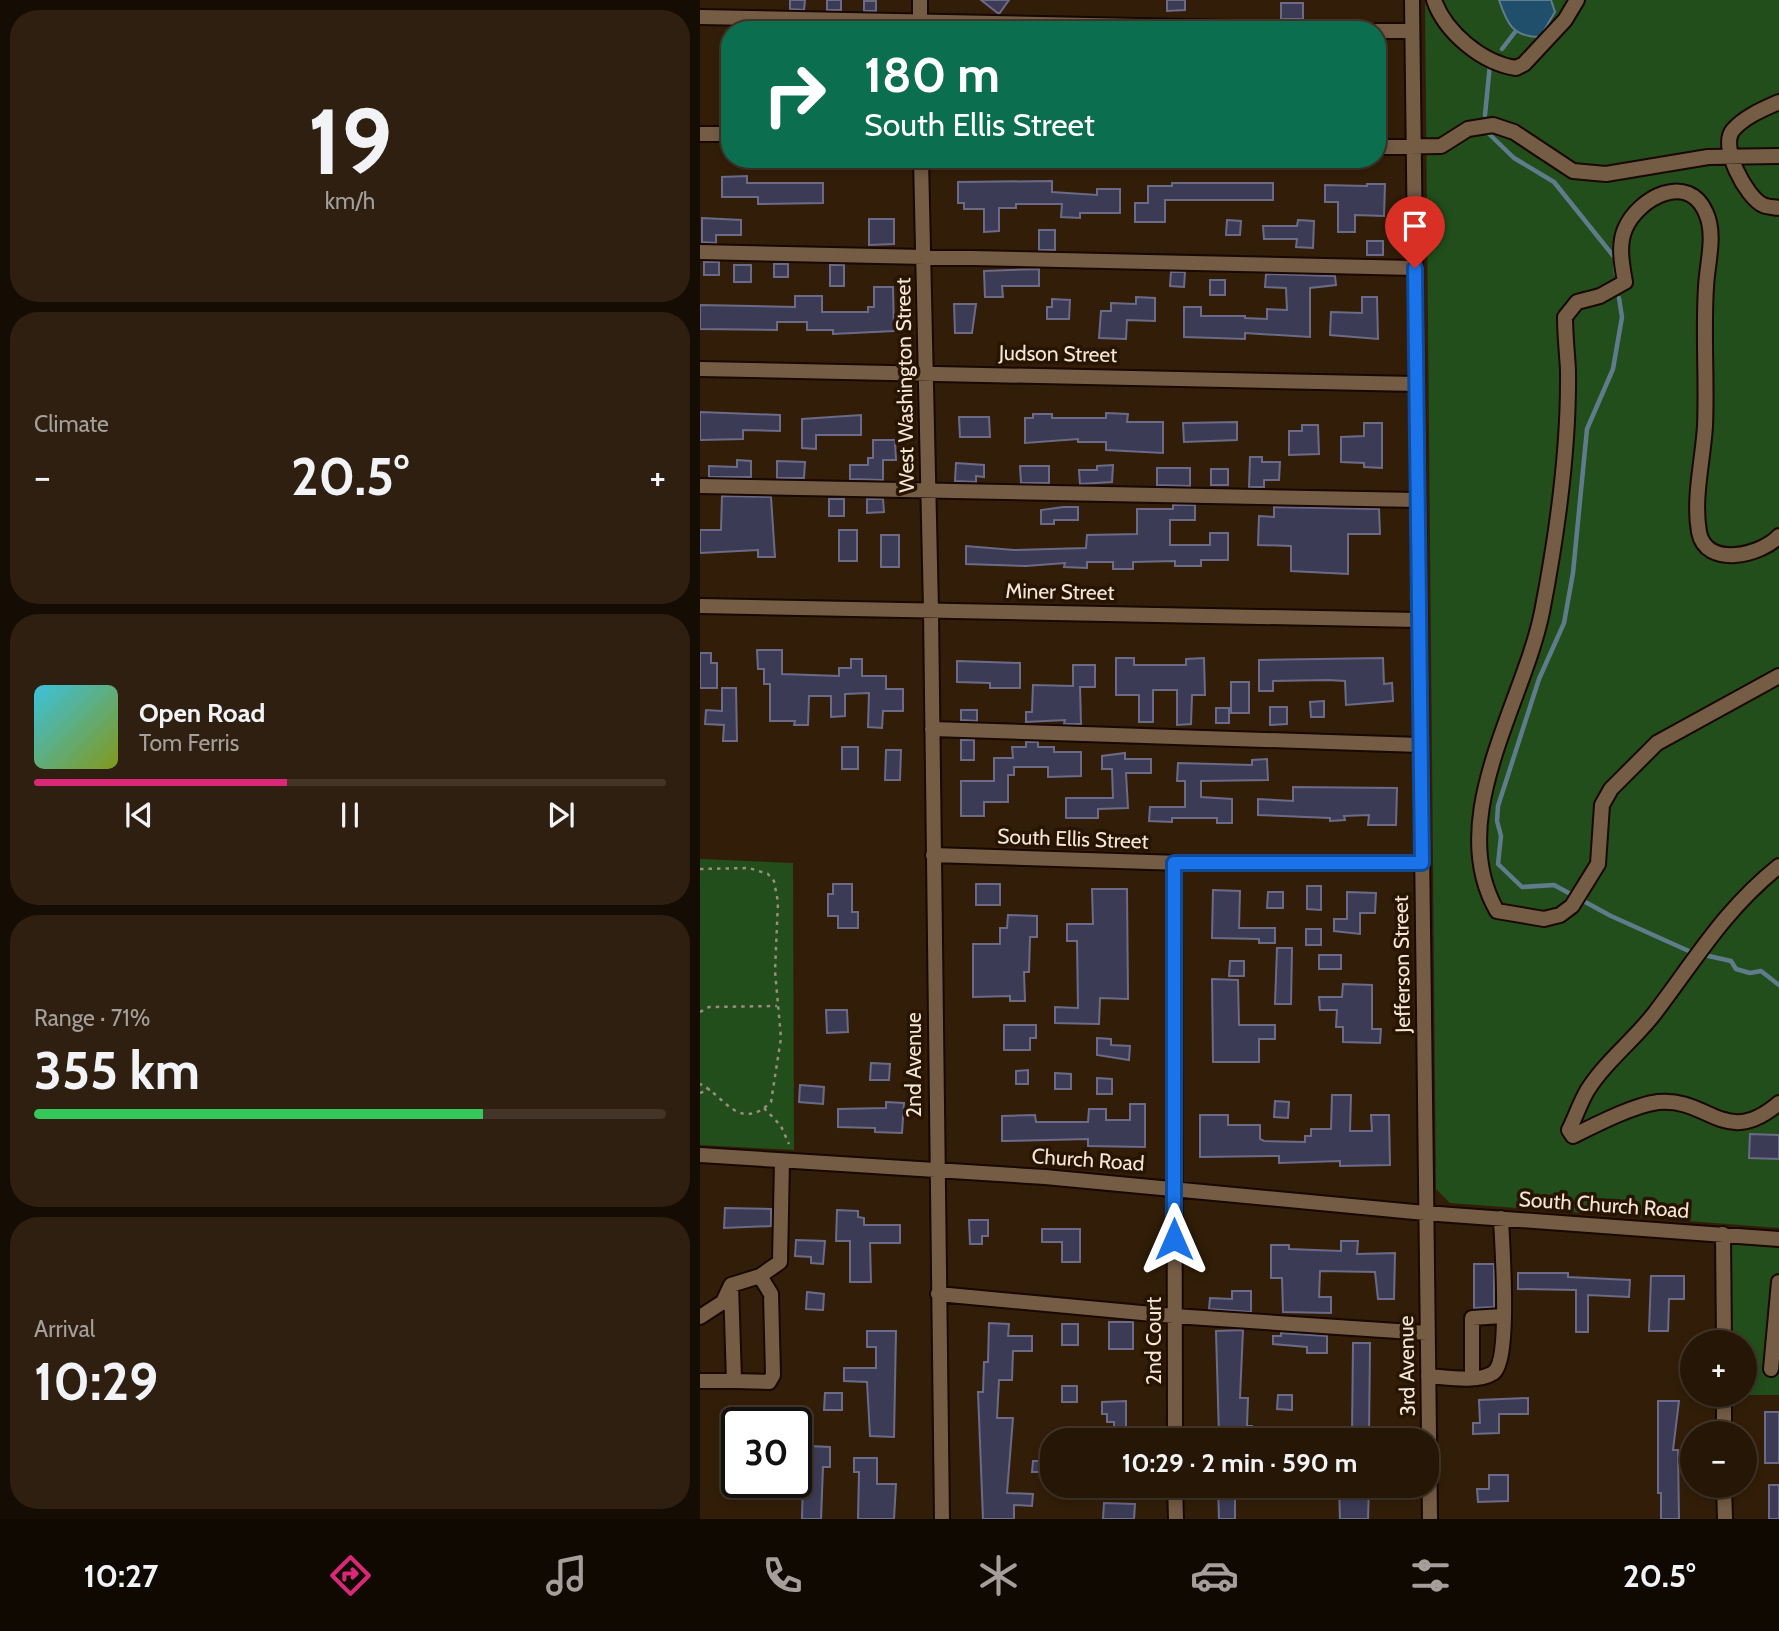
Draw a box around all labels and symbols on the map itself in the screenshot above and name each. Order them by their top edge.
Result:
pin [1385,196,1445,268]
street label: West Washington Street [890,277,919,493]
street label: Judson Street [998,340,1117,367]
street label: Miner Street [1005,578,1115,605]
street label: South Ellis Street [997,823,1149,854]
street label: Jefferson Street [1388,895,1415,1034]
street label: 2nd Avenue [901,1012,926,1118]
street label: Church Road [1031,1143,1145,1176]
street label: South Church Road [1518,1186,1690,1223]
position arrow [1137,1202,1211,1276]
street label: 2nd Court [1141,1297,1166,1385]
street label: 3rd Avenue [1393,1315,1420,1417]
speed limit sign: 30 [721,1407,812,1498]

